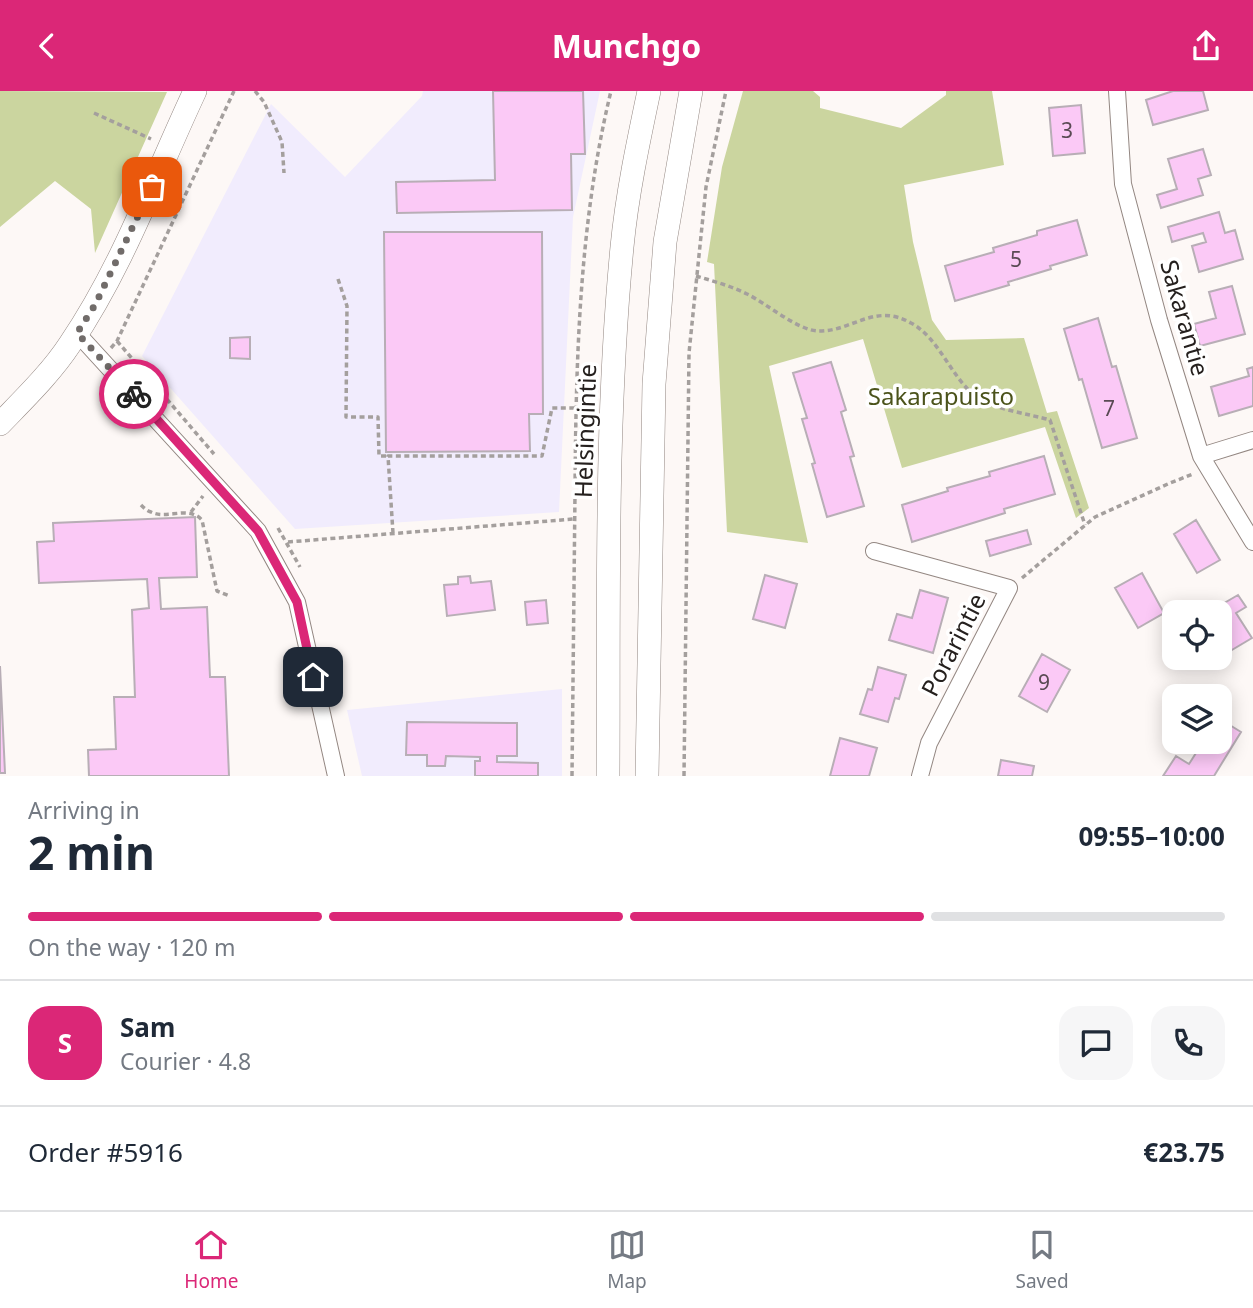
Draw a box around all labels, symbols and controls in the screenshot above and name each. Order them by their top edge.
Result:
text: Munchgo [552,24,701,67]
icon: back [28,27,66,65]
icon: share [1187,27,1225,65]
house number: 3 [1061,116,1073,144]
pin [122,157,182,217]
icon: bag [133,168,171,206]
house number: 5 [1010,245,1022,273]
street label: Sakarantie [1153,256,1218,379]
courier [99,359,169,429]
street label: Helsingintie [566,363,603,499]
icon: bike [115,375,153,413]
park label: Sakarapuisto [868,379,1014,412]
house number: 7 [1103,394,1115,422]
street label: Porarintie [913,587,993,701]
map controls [1162,600,1232,754]
button: locate [1162,600,1232,670]
pin [283,647,343,707]
icon: home [294,658,332,696]
house number: 9 [1038,668,1050,696]
button: layers [1162,684,1232,754]
text: Arriving in [28,794,140,826]
text: 09:55–10:00 [1078,818,1225,854]
text: 2 min [28,821,155,883]
text: On the way · 120 m [28,931,235,963]
button: chat [1059,1006,1133,1080]
button: phone [1151,1006,1225,1080]
text: Sam [120,1009,175,1045]
text: S [58,1025,72,1061]
text: Courier · 4.8 [120,1045,251,1077]
text: Order #5916 [28,1134,183,1170]
text: €23.75 [1143,1134,1225,1170]
tab: Home [184,1226,238,1294]
tab: Map [607,1226,647,1294]
tab: Saved [1015,1226,1069,1294]

